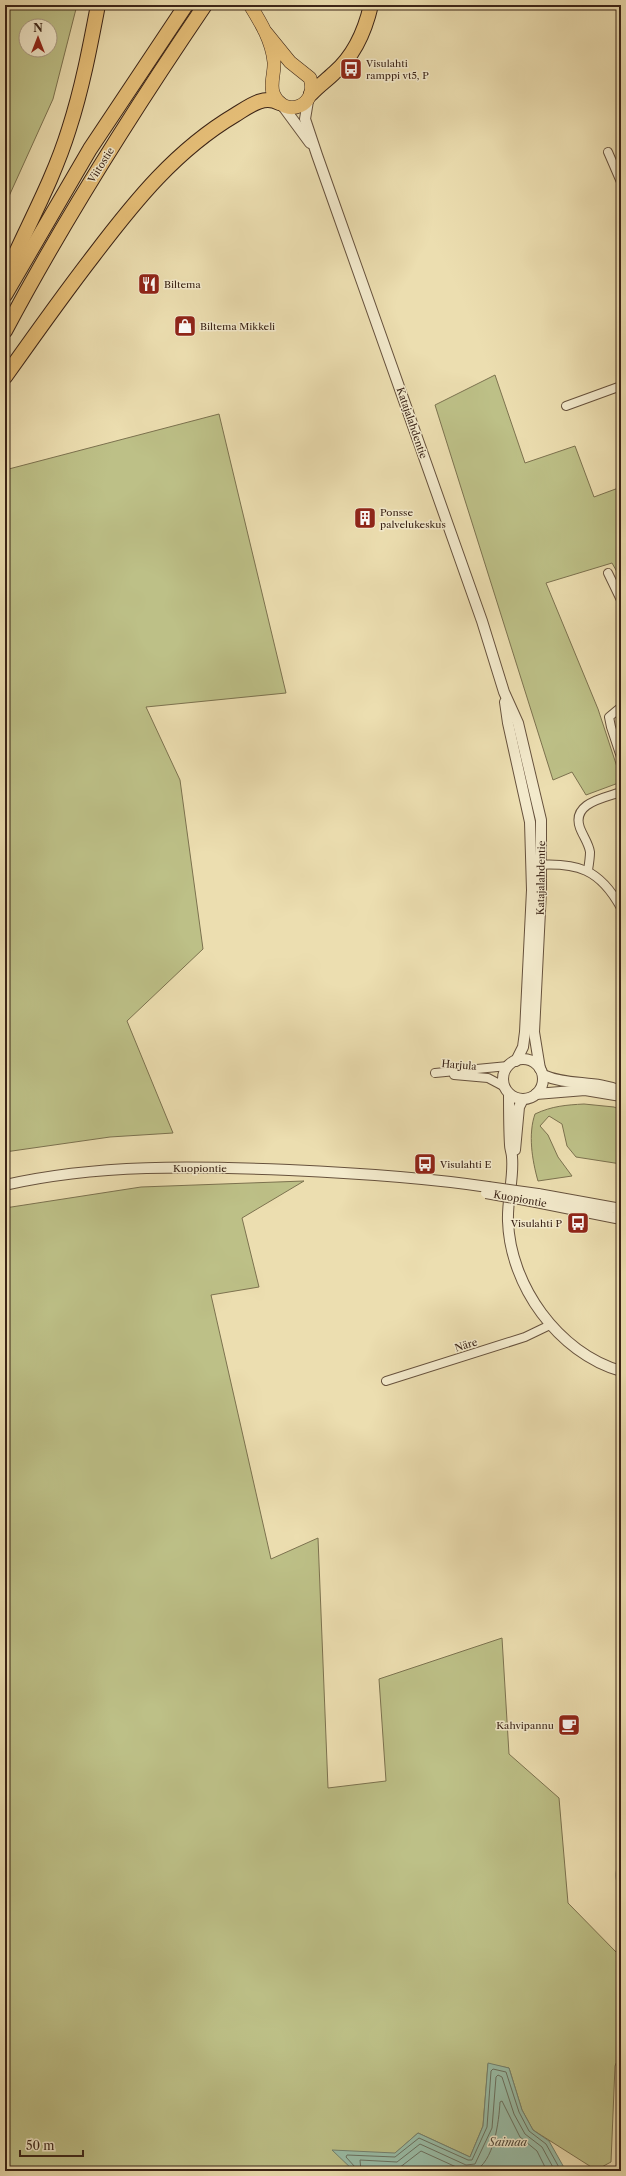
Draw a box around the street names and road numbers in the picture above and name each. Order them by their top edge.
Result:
street label: Viitostie [85,144,117,186]
street label: Katajalahdentie [394,386,430,461]
street label: Katajalahdentie [534,840,548,915]
street label: Harjula [441,1057,478,1073]
street label: Kuopiontie [173,1162,227,1175]
street label: Kuopiontie [492,1188,548,1210]
street label: Näre [453,1335,479,1355]

